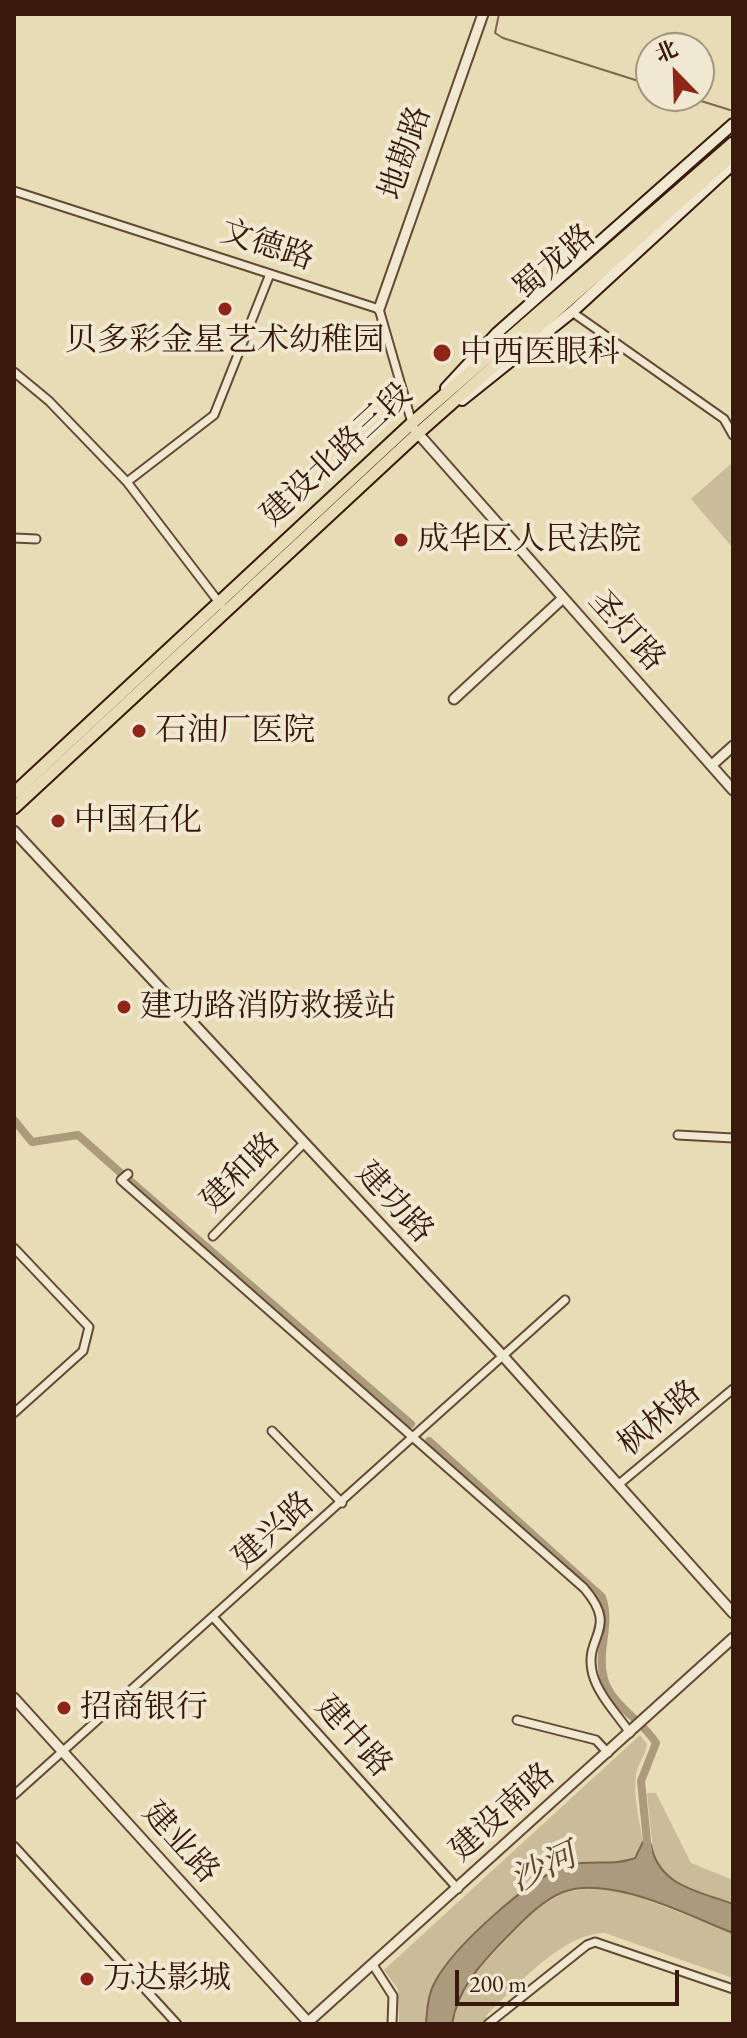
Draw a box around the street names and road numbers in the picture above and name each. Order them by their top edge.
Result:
street label: 地勘路 [372,101,440,205]
street label: 文德路 [215,213,319,279]
street label: 蜀龙路 [506,217,604,309]
street label: 建设北路三段 [254,375,420,535]
street label: 圣灯路 [580,582,672,680]
street label: 建和路 [193,1125,289,1221]
street label: 建功路 [347,1155,441,1251]
street label: 枫林路 [611,1373,709,1465]
street label: 建兴路 [225,1485,323,1577]
street label: 建中路 [307,1688,399,1786]
street label: 建设南路 [443,1756,563,1870]
street label: 建业路 [134,1794,226,1892]

